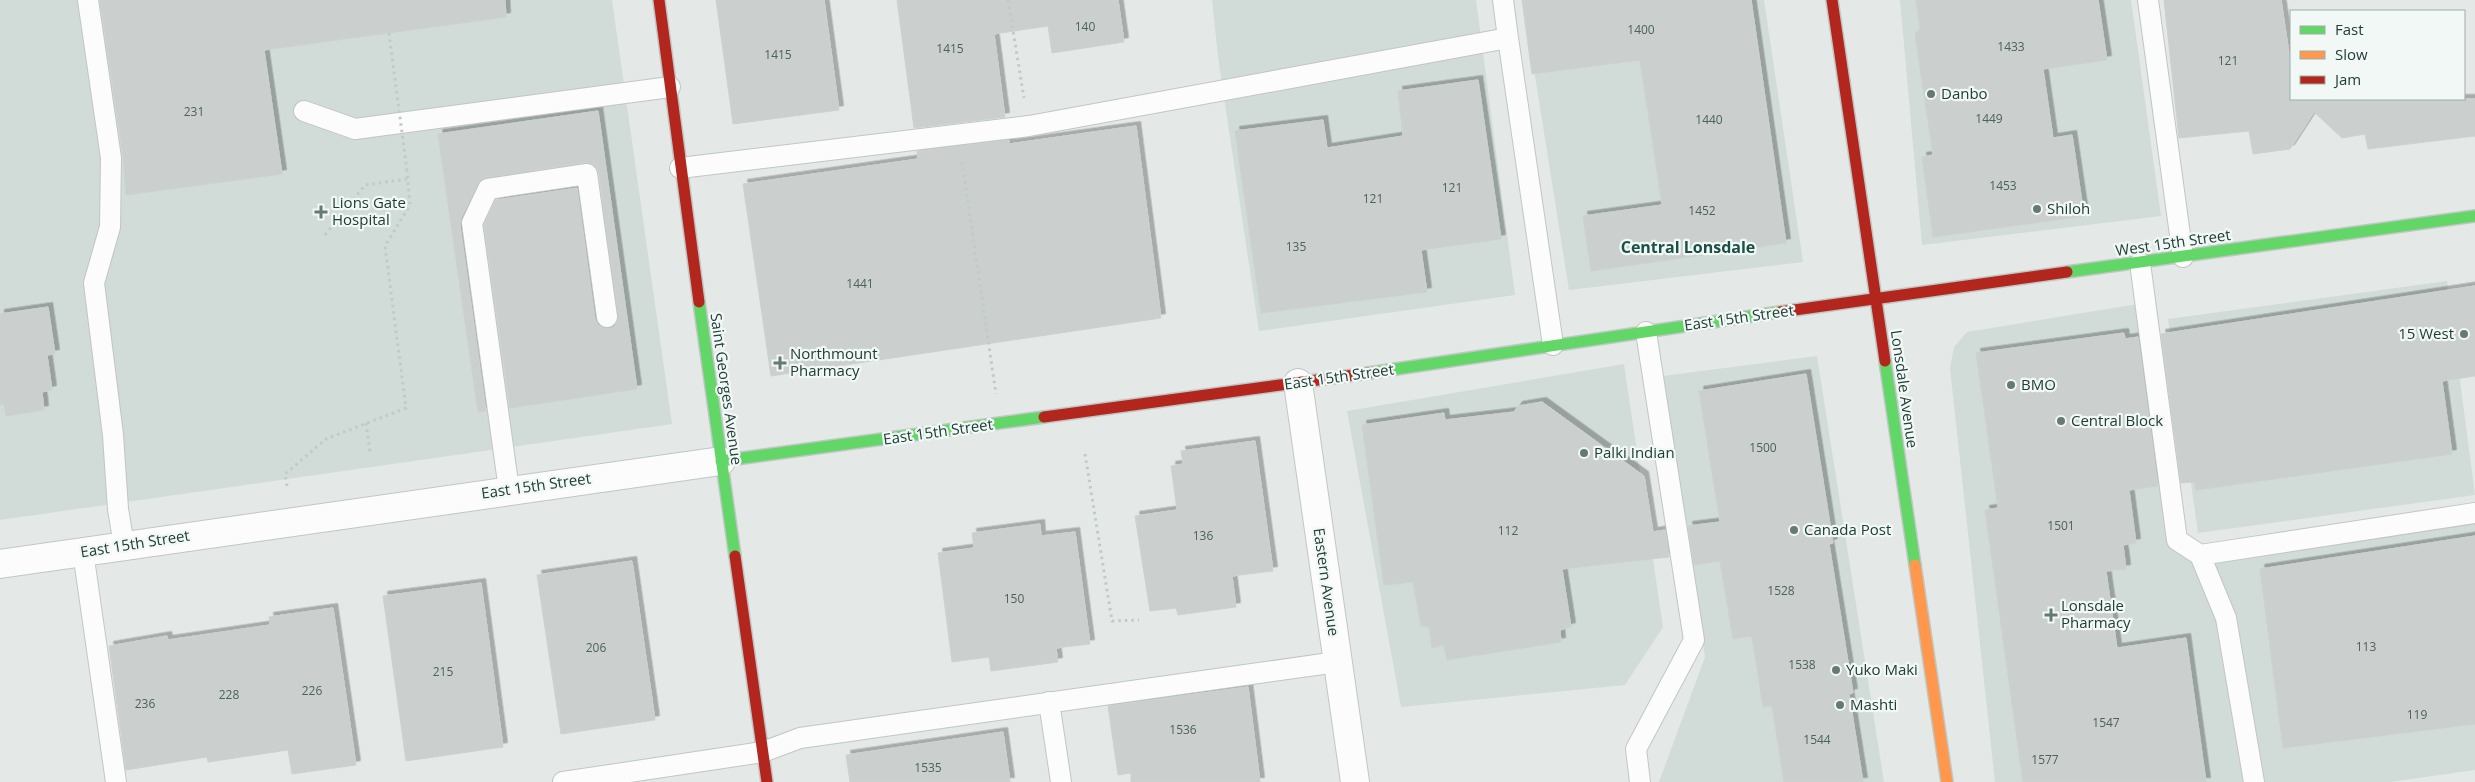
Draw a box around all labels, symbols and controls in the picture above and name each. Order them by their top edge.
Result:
legend [2290,10,2465,100]
house number: 140 [1075,18,1095,35]
text: Fast [2335,19,2364,39]
house number: 1400 [1627,21,1655,38]
house number: 1433 [1997,38,2025,55]
house number: 1415 [936,40,964,57]
text: Slow [2335,44,2368,64]
house number: 1415 [764,46,792,63]
house number: 121 [2218,52,2238,69]
text: Jam [2333,69,2361,89]
place label: Danbo [1941,83,1988,103]
marker: Danbo [1925,88,1937,100]
house number: 231 [184,103,204,120]
house number: 1449 [1975,110,2003,127]
house number: 1440 [1695,111,1723,128]
house number: 1453 [1989,177,2017,194]
house number: 121 [1442,179,1462,196]
house number: 121 [1363,190,1383,207]
place label: Lions Gate Hospital [332,192,406,229]
place label: Shiloh [2047,198,2090,218]
house number: 1452 [1688,202,1716,219]
marker: Shiloh [2031,203,2043,215]
marker: Lions Gate Hospital [314,205,328,219]
street label: West 15th Street [2114,224,2232,260]
district label: Central Lonsdale [1621,236,1755,258]
house number: 135 [1286,238,1306,255]
house number: 1441 [846,275,874,292]
street label: East 15th Street [1683,299,1795,335]
street label: Saint Georges Avenue [706,312,748,466]
place label: 15 West [2398,323,2454,343]
marker: 15 West [2458,328,2470,340]
street label: Lonsdale Avenue [1887,329,1923,449]
place label: Northmount Pharmacy [790,343,878,380]
marker: Northmount Pharmacy [774,357,786,369]
street label: East 15th Street [1283,358,1395,394]
place label: BMO [2021,374,2056,394]
marker: BMO [2005,379,2017,391]
place label: Central Block [2071,410,2163,430]
street label: East 15th Street [882,413,994,449]
marker: Central Block [2055,415,2067,427]
house number: 1500 [1749,439,1777,456]
place label: Palki Indian [1594,442,1675,462]
marker: Palki Indian [1578,447,1590,459]
street label: East 15th Street [480,467,592,503]
house number: 1501 [2047,517,2075,534]
place label: Canada Post [1804,519,1891,539]
house number: 112 [1498,522,1518,539]
street label: East 15th Street [79,524,191,562]
marker: Canada Post [1788,524,1800,536]
street label: Eastern Avenue [1309,526,1344,637]
house number: 136 [1193,527,1213,544]
house number: 1528 [1767,582,1795,599]
house number: 150 [1004,590,1024,607]
place label: Lonsdale Pharmacy [2061,595,2131,632]
marker: Lonsdale Pharmacy [2045,609,2057,621]
house number: 113 [2356,638,2376,655]
house number: 206 [586,639,606,656]
house number: 1538 [1788,656,1816,673]
place label: Yuko Maki [1846,659,1918,679]
house number: 215 [433,663,453,680]
marker: Yuko Maki [1830,664,1842,676]
house number: 226 [302,682,322,699]
house number: 228 [219,686,239,703]
place label: Mashti [1850,694,1897,714]
house number: 236 [135,695,155,712]
marker: Mashti [1834,699,1846,711]
house number: 119 [2407,706,2427,723]
house number: 1547 [2092,714,2120,731]
house number: 1536 [1169,721,1197,738]
house number: 1544 [1803,731,1831,748]
house number: 1577 [2031,751,2059,768]
house number: 1535 [914,759,942,776]

